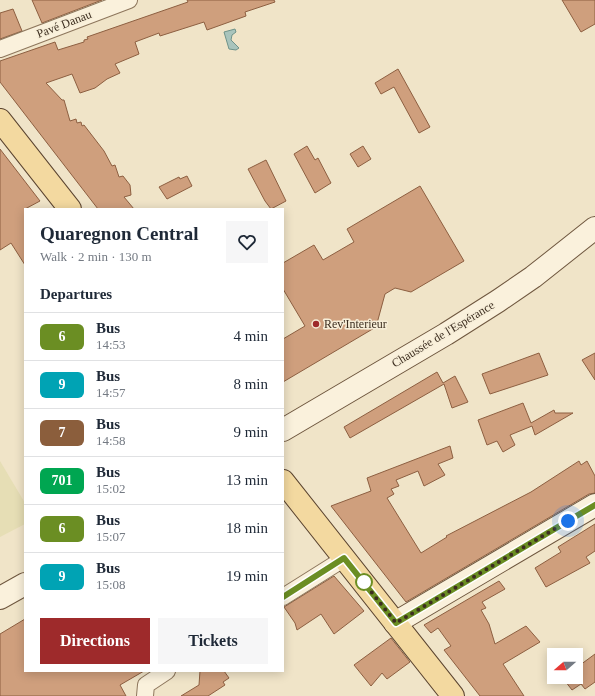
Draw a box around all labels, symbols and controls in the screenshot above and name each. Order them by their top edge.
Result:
street label: Pavé Danau [35,7,93,41]
button: heart [226,221,268,263]
text: Quaregnon Central [40,223,199,244]
text: Walk · 2 min · 130 m [40,249,152,264]
text: Departures [40,286,112,302]
street label: Chaussée de l'Espérance [389,298,497,370]
place label: Rev'Interieur [324,317,387,331]
marker: Rev'Interieur [311,319,321,329]
text: Bus [96,320,120,336]
text: 4 min [233,328,268,344]
text: 6 [59,329,66,344]
text: 14:53 [96,337,126,352]
text: Bus [96,368,120,384]
text: 8 min [233,376,268,392]
text: 9 [59,377,66,392]
text: 14:57 [96,385,126,400]
text: Bus [96,416,120,432]
text: 9 min [233,424,268,440]
text: 7 [59,425,66,440]
text: 14:58 [96,433,126,448]
text: Bus [96,464,120,480]
text: 13 min [226,472,268,488]
text: 701 [52,473,73,488]
text: 15:02 [96,481,126,496]
your location [558,511,578,531]
text: Bus [96,512,120,528]
text: 18 min [226,520,268,536]
text: 6 [59,521,66,536]
text: 15:07 [96,529,126,544]
text: Bus [96,560,120,576]
text: 19 min [226,568,268,584]
text: 9 [59,569,66,584]
unlabelled marker [355,573,373,591]
text: 15:08 [96,577,126,592]
button: Directions [40,618,150,664]
button: Tickets [158,618,268,664]
north arrow [547,648,583,684]
map controls [547,648,583,684]

